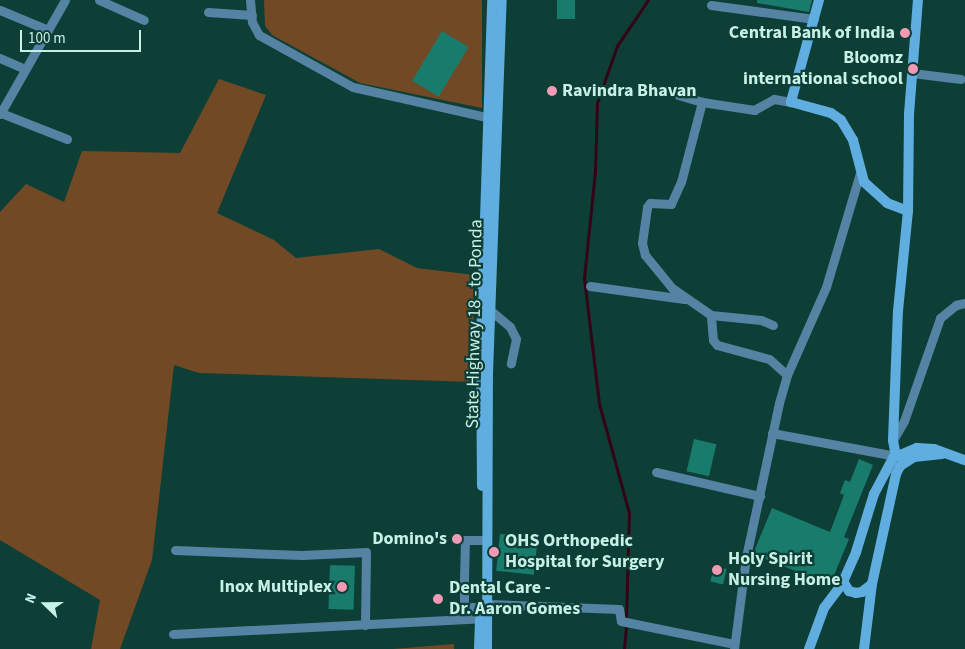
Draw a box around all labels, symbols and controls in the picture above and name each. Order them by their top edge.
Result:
scale bar [22,20,144,52]
place label: Central Bank of India [729,22,895,44]
marker: Central Bank of India [899,27,911,39]
text: 100 m [28,28,66,49]
place label: Bloomz international school [743,48,903,90]
marker: Bloomz international school [907,63,919,75]
place label: Ravindra Bhavan [562,80,697,102]
marker: Ravindra Bhavan [546,85,558,97]
street label: State Highway 18 - to Ponda [462,219,488,429]
place label: Domino's [372,528,447,550]
place label: OHS Orthopedic Hospital for Surgery [505,531,664,574]
marker: Domino's [451,533,463,545]
marker: OHS Orthopedic Hospital for Surgery [487,545,501,559]
place label: Holy Spirit Nursing Home [728,549,841,592]
marker: Holy Spirit Nursing Home [710,563,724,577]
place label: Inox Multiplex [219,576,332,598]
place label: Dental Care - Dr. Aaron Gomes [449,578,580,620]
north arrow [20,579,70,629]
marker: Inox Multiplex [336,581,348,593]
text: N [20,590,42,606]
marker: Dental Care - Dr. Aaron Gomes [431,592,445,606]

